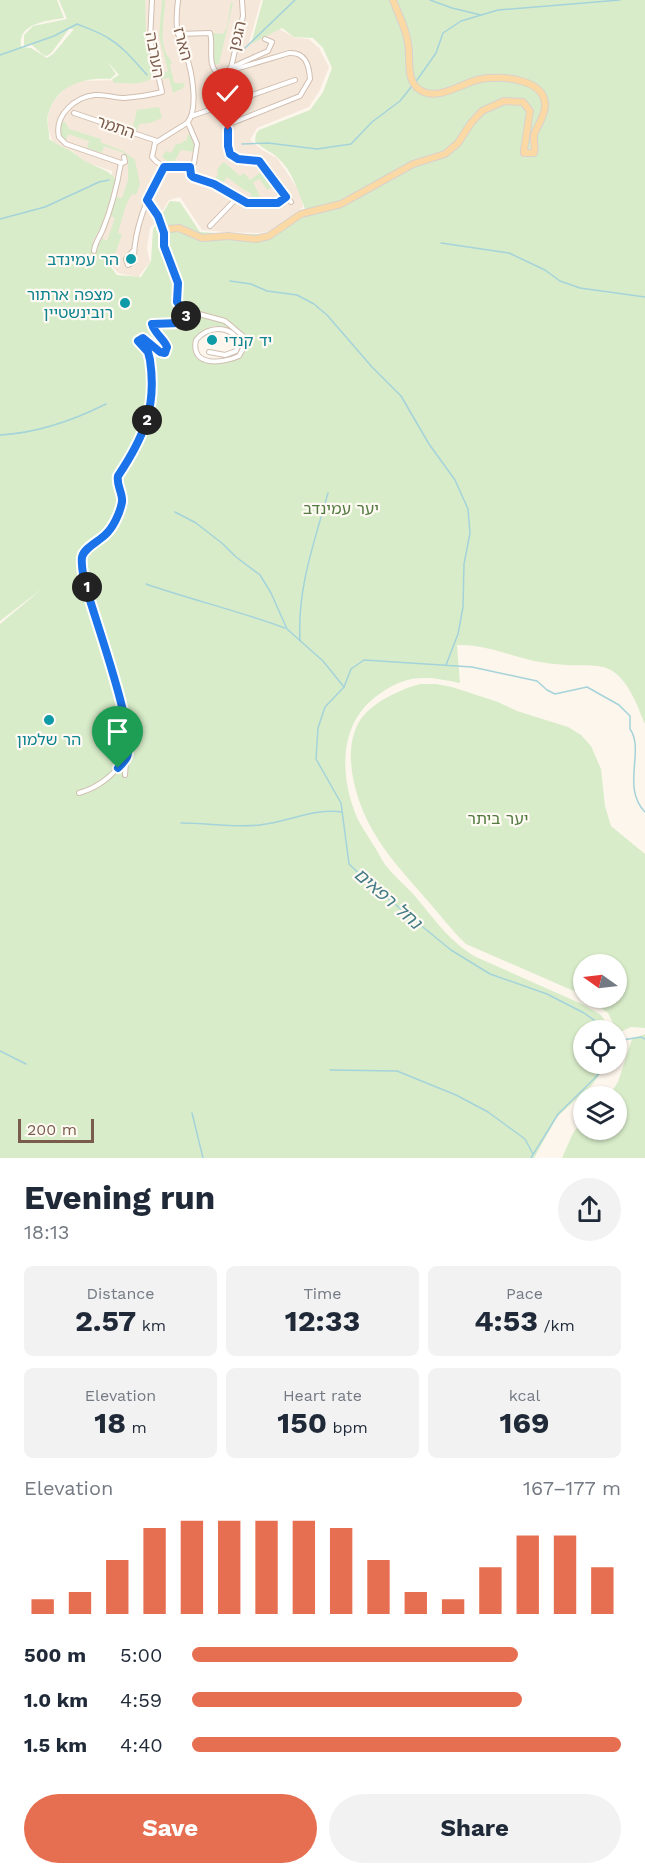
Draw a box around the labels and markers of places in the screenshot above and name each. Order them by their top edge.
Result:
pin [202,68,253,130]
place label: הר עמינדב [47,250,119,269]
marker: הר עמינדב [124,252,138,266]
place label: מצפה ארתור רובינשטיין [27,285,113,322]
marker: מצפה ארתור רובינשטיין [118,296,132,310]
pin: 3 [171,301,201,331]
place label: יד קנדי [224,331,272,350]
marker: יד קנדי [205,333,219,347]
pin: 2 [132,405,162,435]
pin: 1 [72,572,102,602]
pin [92,706,143,768]
marker: הר שלמון [42,713,56,727]
place label: הר שלמון [17,730,81,749]

